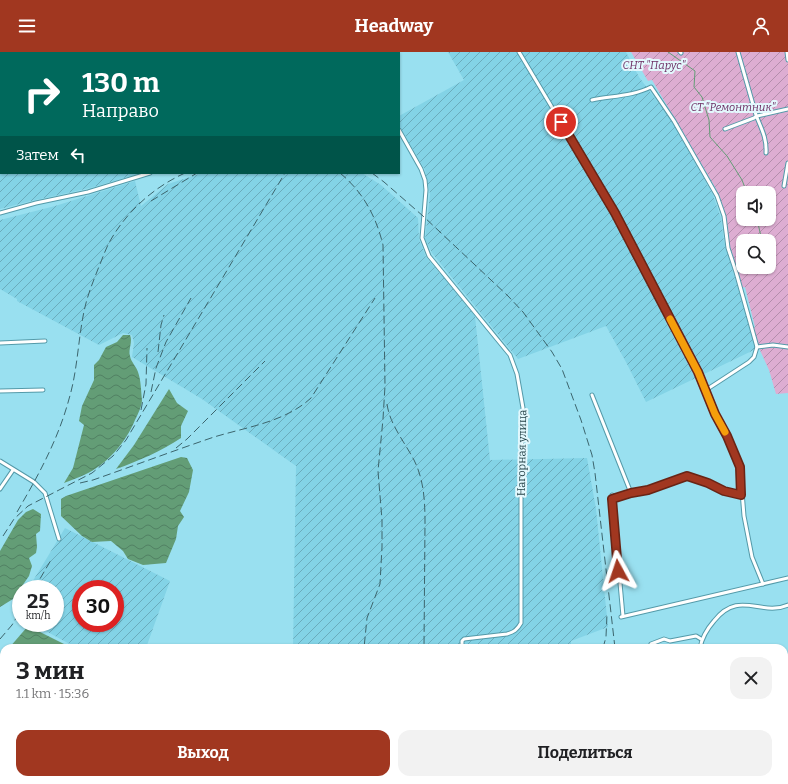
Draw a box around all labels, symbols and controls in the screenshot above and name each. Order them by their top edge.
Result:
icon: menu [16,15,38,37]
text: Headway [355,15,433,37]
icon: person [750,15,772,37]
park label: СНТ "Парус" [623,59,686,72]
text: 130 m [82,66,160,99]
icon: right [16,68,68,120]
text: Направо [82,100,159,122]
park label: СТ "Ремонтник" [690,101,777,114]
pin [544,105,578,139]
icon: arrive [550,111,572,133]
icon: left [67,144,89,166]
text: Затем [16,146,59,164]
map controls [736,186,776,274]
button: sound [736,186,776,226]
button: search [736,234,776,274]
street label: Нагорная улица [515,410,529,496]
position arrow [597,550,639,592]
speed limit sign: 30 [72,580,124,632]
text: 25 [27,589,49,613]
text: km/h [26,610,50,622]
text: 3 мин [16,657,84,685]
button: close [730,657,772,699]
text: 1.1 km · 15:36 [16,686,89,701]
button: Выход [16,730,390,776]
button: Поделиться [398,730,772,776]

